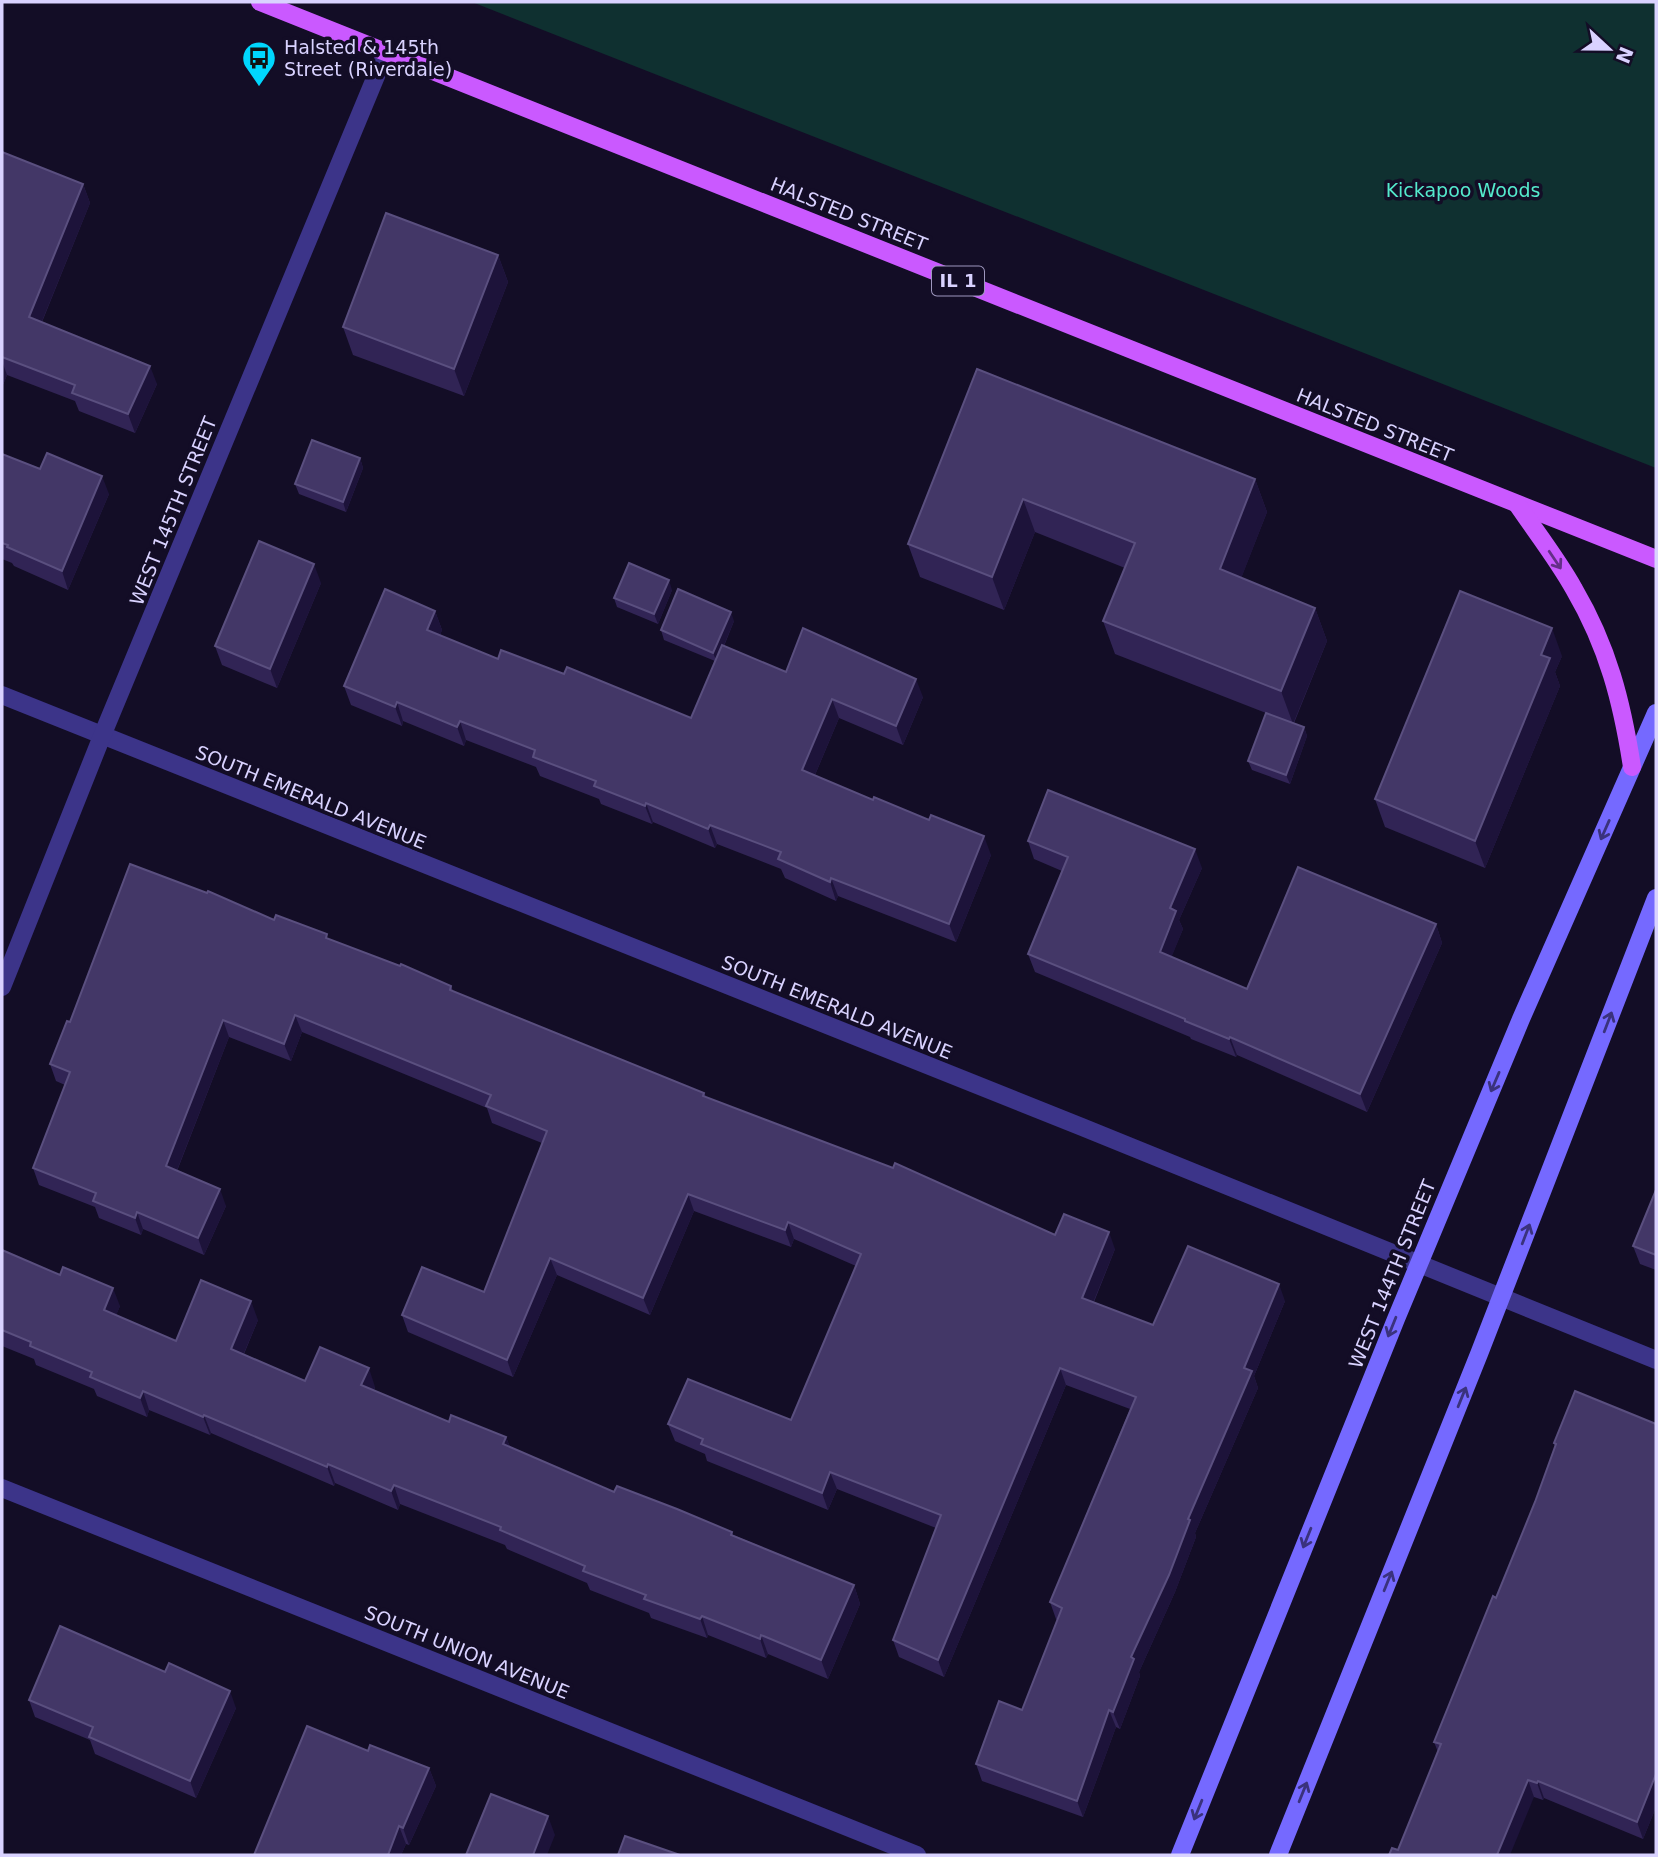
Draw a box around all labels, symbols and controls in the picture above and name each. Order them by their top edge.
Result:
north arrow [1574,14,1644,84]
place label: Halsted & 145th Street (Riverdale) [284,36,452,80]
bus stop icon: Halsted & 145th Street (Riverdale) [240,39,278,88]
text: N [1612,44,1638,67]
street label: HALSTED STREET [768,173,931,256]
park label: Kickapoo Woods [1386,179,1540,201]
road number: IL 1 [932,267,984,296]
street label: HALSTED STREET [1294,384,1457,467]
street label: WEST 145TH STREET [125,413,221,608]
one-way arrow [1548,550,1562,570]
street label: SOUTH EMERALD AVENUE [192,741,430,853]
one-way arrow [1598,818,1611,840]
street label: SOUTH EMERALD AVENUE [718,951,956,1063]
one-way arrow [1603,1012,1615,1033]
one-way arrow [1488,1070,1501,1092]
street label: WEST 144TH STREET [1344,1176,1440,1371]
one-way arrow [1520,1224,1533,1246]
one-way arrow [1385,1316,1398,1338]
one-way arrow [1456,1387,1469,1408]
one-way arrow [1300,1527,1313,1549]
one-way arrow [1383,1570,1396,1592]
street label: SOUTH UNION AVENUE [361,1601,573,1703]
one-way arrow [1298,1782,1311,1803]
one-way arrow [1190,1798,1203,1820]

